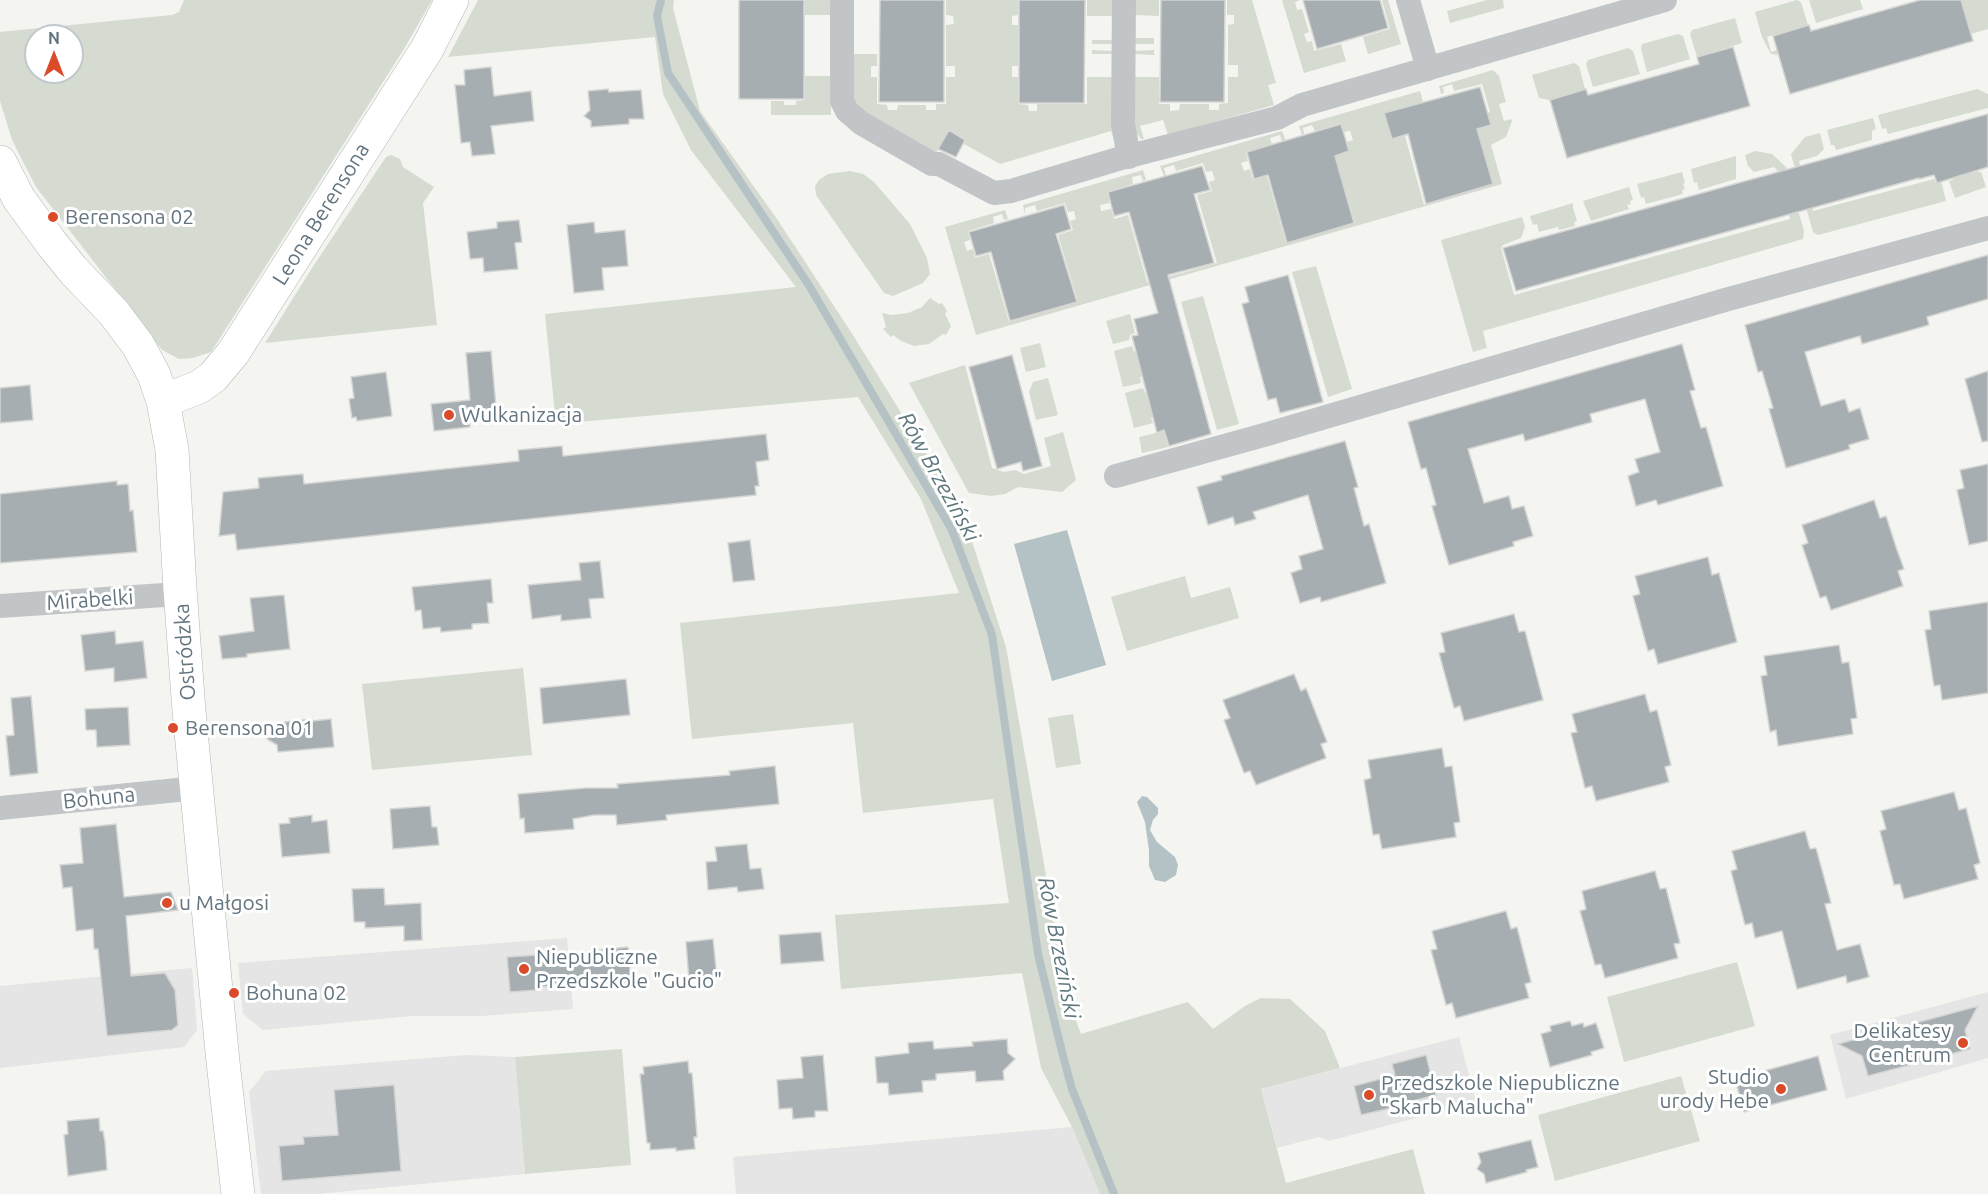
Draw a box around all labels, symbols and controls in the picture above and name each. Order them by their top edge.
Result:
north arrow [24,24,84,84]
text: N [48,29,60,47]
street label: Leona Berensona [267,138,375,290]
place label: Berensona 02 [65,204,194,230]
marker: Berensona 02 [46,210,60,224]
place label: Wulkanizacja [461,402,582,428]
marker: Wulkanizacja [442,408,456,422]
water label: Rów Brzeziński [893,408,985,546]
street label: Mirabelki [46,584,134,616]
street label: Ostródzka [169,603,201,701]
place label: Berensona 01 [185,715,314,741]
marker: Berensona 01 [166,721,180,735]
street label: Bohuna [62,782,136,814]
water label: Rów Brzeziński [1032,875,1086,1021]
place label: u Małgosi [179,890,269,916]
marker: u Małgosi [160,896,174,910]
place label: Niepubliczne Przedszkole "Gucio" [536,944,722,994]
marker: Niepubliczne Przedszkole "Gucio" [517,962,531,976]
place label: Bohuna 02 [246,980,347,1006]
marker: Bohuna 02 [227,986,241,1000]
place label: Delikatesy Centrum [1854,1018,1951,1068]
marker: Delikatesy Centrum [1956,1036,1970,1050]
place label: Studio urody Hebe [1659,1064,1769,1114]
place label: Przedszkole Niepubliczne "Skarb Malucha" [1381,1070,1620,1120]
marker: Studio urody Hebe [1774,1082,1788,1096]
marker: Przedszkole Niepubliczne "Skarb Malucha" [1362,1088,1376,1102]

